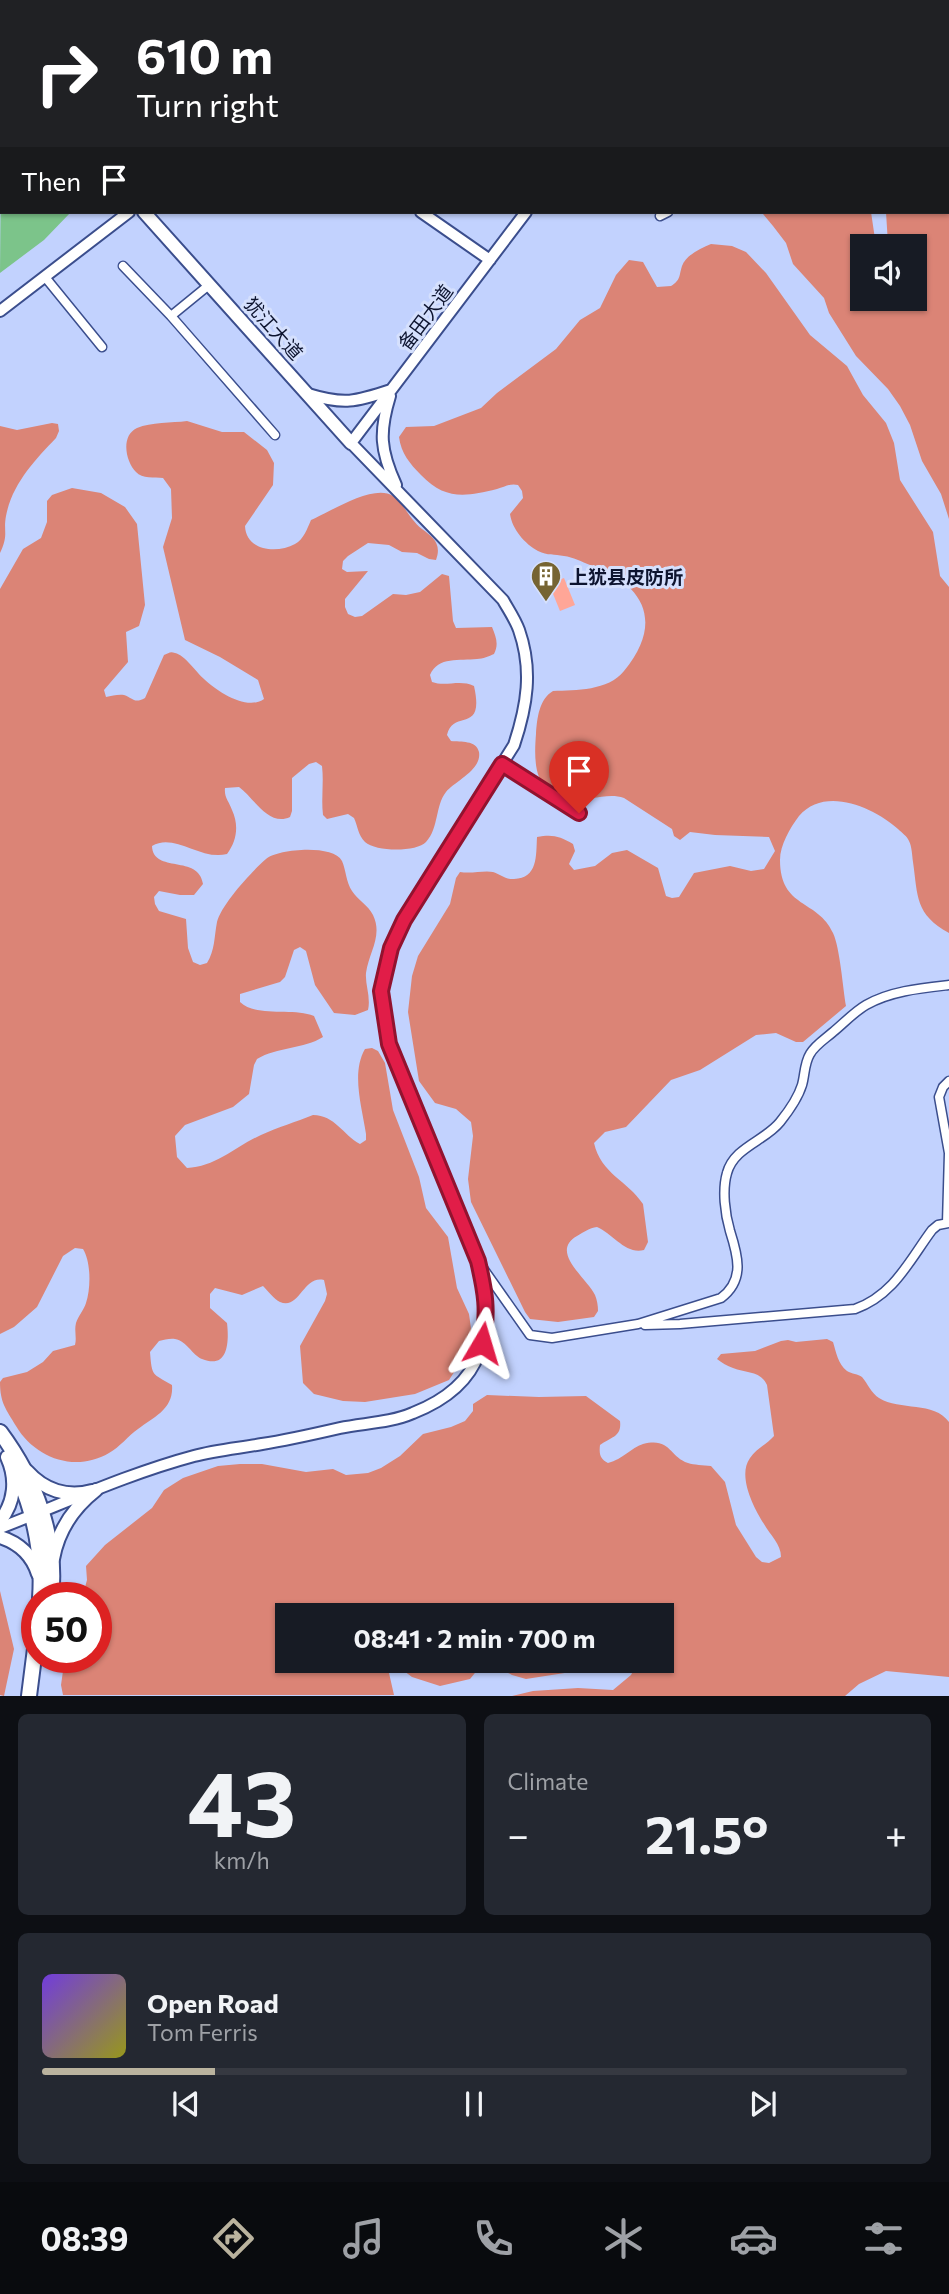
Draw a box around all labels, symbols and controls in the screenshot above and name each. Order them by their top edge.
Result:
text: 610 m [136,24,273,84]
icon: right [21,28,112,119]
text: Turn right [136,84,279,124]
icon: arrive [95,161,133,199]
text: Then [21,165,81,196]
map controls [850,234,927,311]
button: sound [850,234,927,311]
street label: 备田大道 [393,280,457,354]
street label: 犹江大道 [240,292,308,364]
building icon: 上犹县皮防所 [529,559,563,603]
place label: 上犹县皮防所 [569,565,683,588]
pin [549,741,609,813]
icon: arrive [560,752,598,790]
position arrow [445,1306,519,1380]
speed limit sign: 50 [21,1582,112,1673]
text: 08:41 · 2 min · 700 m [354,1622,595,1653]
text: 43 [187,1744,296,1856]
text: Climate [508,1767,589,1795]
text: 21.5° [645,1801,769,1865]
text: − [508,1810,529,1857]
text: + [885,1810,907,1857]
text: km/h [214,1846,270,1874]
text: Open Road [147,1987,279,2018]
text: Tom Ferris [147,2018,258,2046]
icon: previous [167,2085,205,2123]
icon: pause [455,2085,493,2123]
icon: next [744,2085,782,2123]
icon: directions [209,2214,258,2263]
icon: music [339,2214,388,2263]
icon: phone [469,2214,518,2263]
icon: climate [599,2214,648,2263]
icon: car [729,2214,778,2263]
icon: filters [859,2214,908,2263]
text: 08:39 [41,2218,128,2258]

